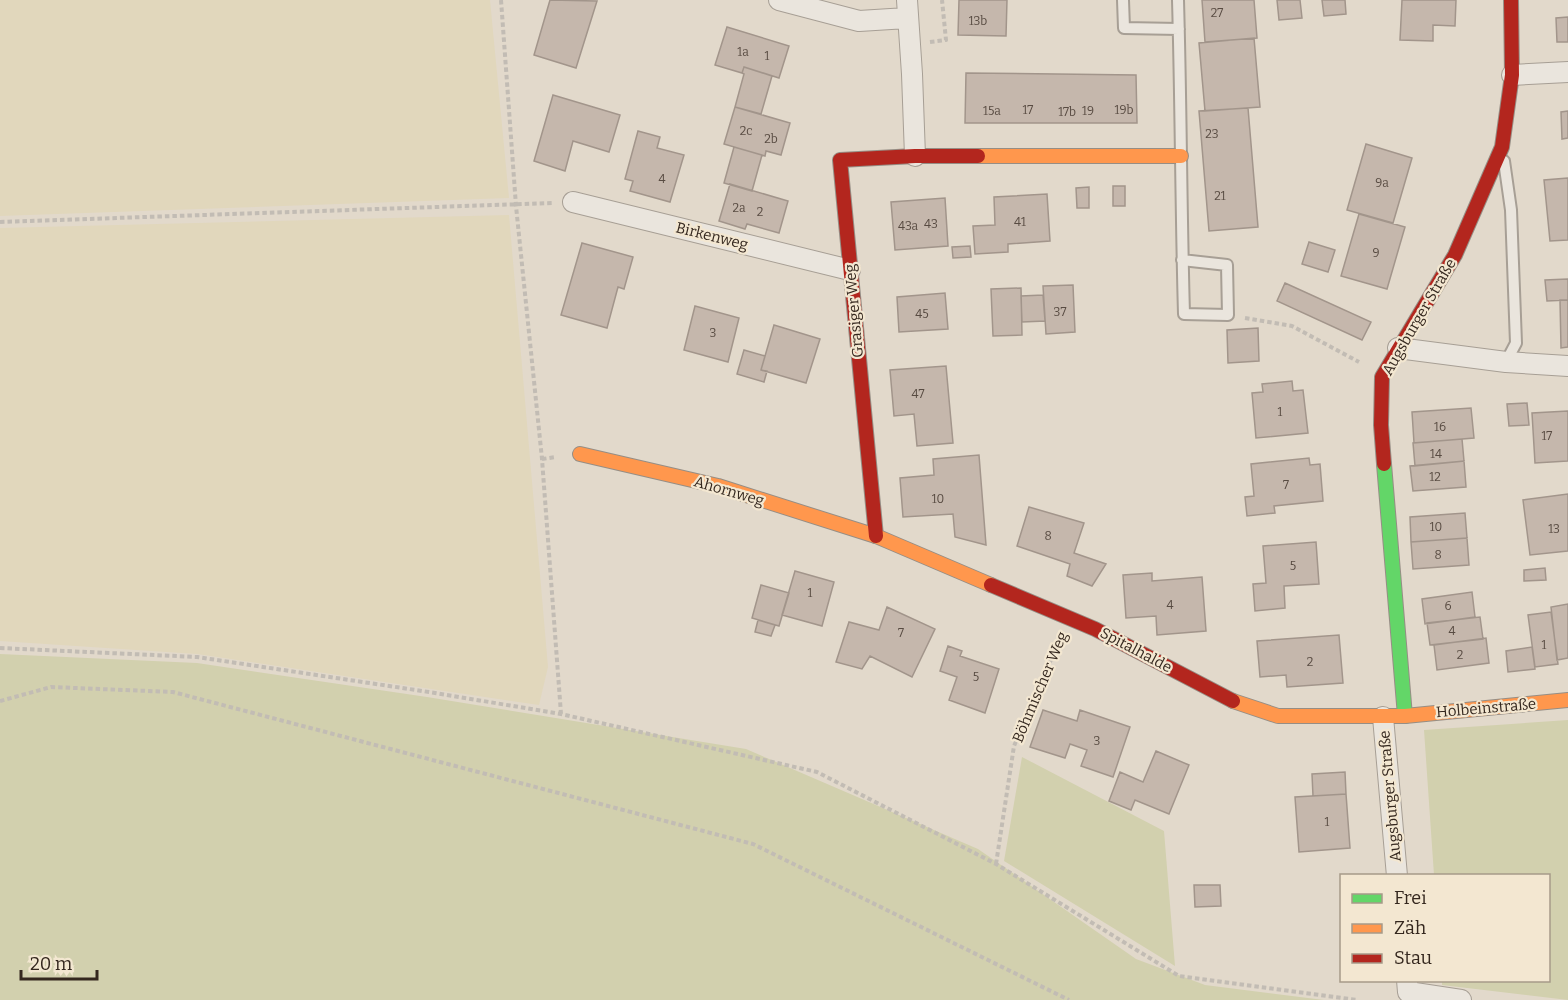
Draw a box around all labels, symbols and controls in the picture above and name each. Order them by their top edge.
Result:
house number: 27 [1211,6,1223,20]
house number: 13b [969,14,987,28]
house number: 1a [737,45,749,59]
house number: 1 [765,49,770,63]
house number: 17 [1023,103,1033,117]
house number: 19b [1115,103,1133,117]
house number: 15a [983,104,1001,118]
house number: 19 [1082,104,1094,118]
house number: 17b [1058,105,1076,119]
house number: 2c [740,124,752,138]
house number: 23 [1205,127,1219,141]
house number: 2b [764,132,778,146]
house number: 4 [658,172,666,186]
house number: 9a [1375,176,1389,190]
house number: 21 [1214,189,1226,203]
house number: 2a [732,201,746,215]
house number: 2 [757,205,763,219]
house number: 41 [1014,215,1026,229]
house number: 43 [924,217,938,231]
street label: Birkenweg [674,218,750,254]
house number: 43a [898,219,918,233]
house number: 9 [1372,246,1380,260]
street label: Augsburger Straße [1378,255,1460,379]
street label: Grasiger Weg [841,263,867,359]
house number: 37 [1054,305,1066,319]
house number: 45 [915,307,929,321]
house number: 3 [710,326,717,340]
house number: 47 [912,387,924,401]
house number: 1 [1278,405,1283,419]
house number: 16 [1434,420,1446,434]
house number: 17 [1542,429,1552,443]
house number: 14 [1430,447,1442,461]
house number: 12 [1429,470,1441,484]
street label: Ahornweg [692,472,766,510]
house number: 7 [1283,478,1289,492]
house number: 10 [932,492,944,506]
house number: 10 [1430,520,1442,534]
house number: 13 [1548,522,1560,536]
house number: 8 [1044,529,1052,543]
house number: 8 [1434,548,1442,562]
house number: 5 [1290,559,1296,573]
house number: 1 [808,586,813,600]
house number: 4 [1166,598,1174,612]
house number: 6 [1444,599,1452,613]
street label: Spitalhalde [1097,624,1175,676]
house number: 4 [1448,624,1456,638]
house number: 7 [898,626,904,640]
street label: Böhmischer Weg [1008,629,1072,745]
house number: 1 [1542,638,1547,652]
house number: 2 [1457,648,1463,662]
house number: 2 [1307,655,1313,669]
house number: 5 [973,670,979,684]
street label: Holbeinstraße [1435,695,1537,721]
street label: Augsburger Straße [1375,730,1405,862]
house number: 3 [1094,734,1101,748]
house number: 1 [1325,815,1330,829]
legend [1340,874,1550,982]
text: Frei [1394,887,1427,909]
text: Zäh [1394,917,1426,939]
scale bar [21,943,98,981]
text: Stau [1394,947,1432,969]
text: 20 m [30,953,72,975]

